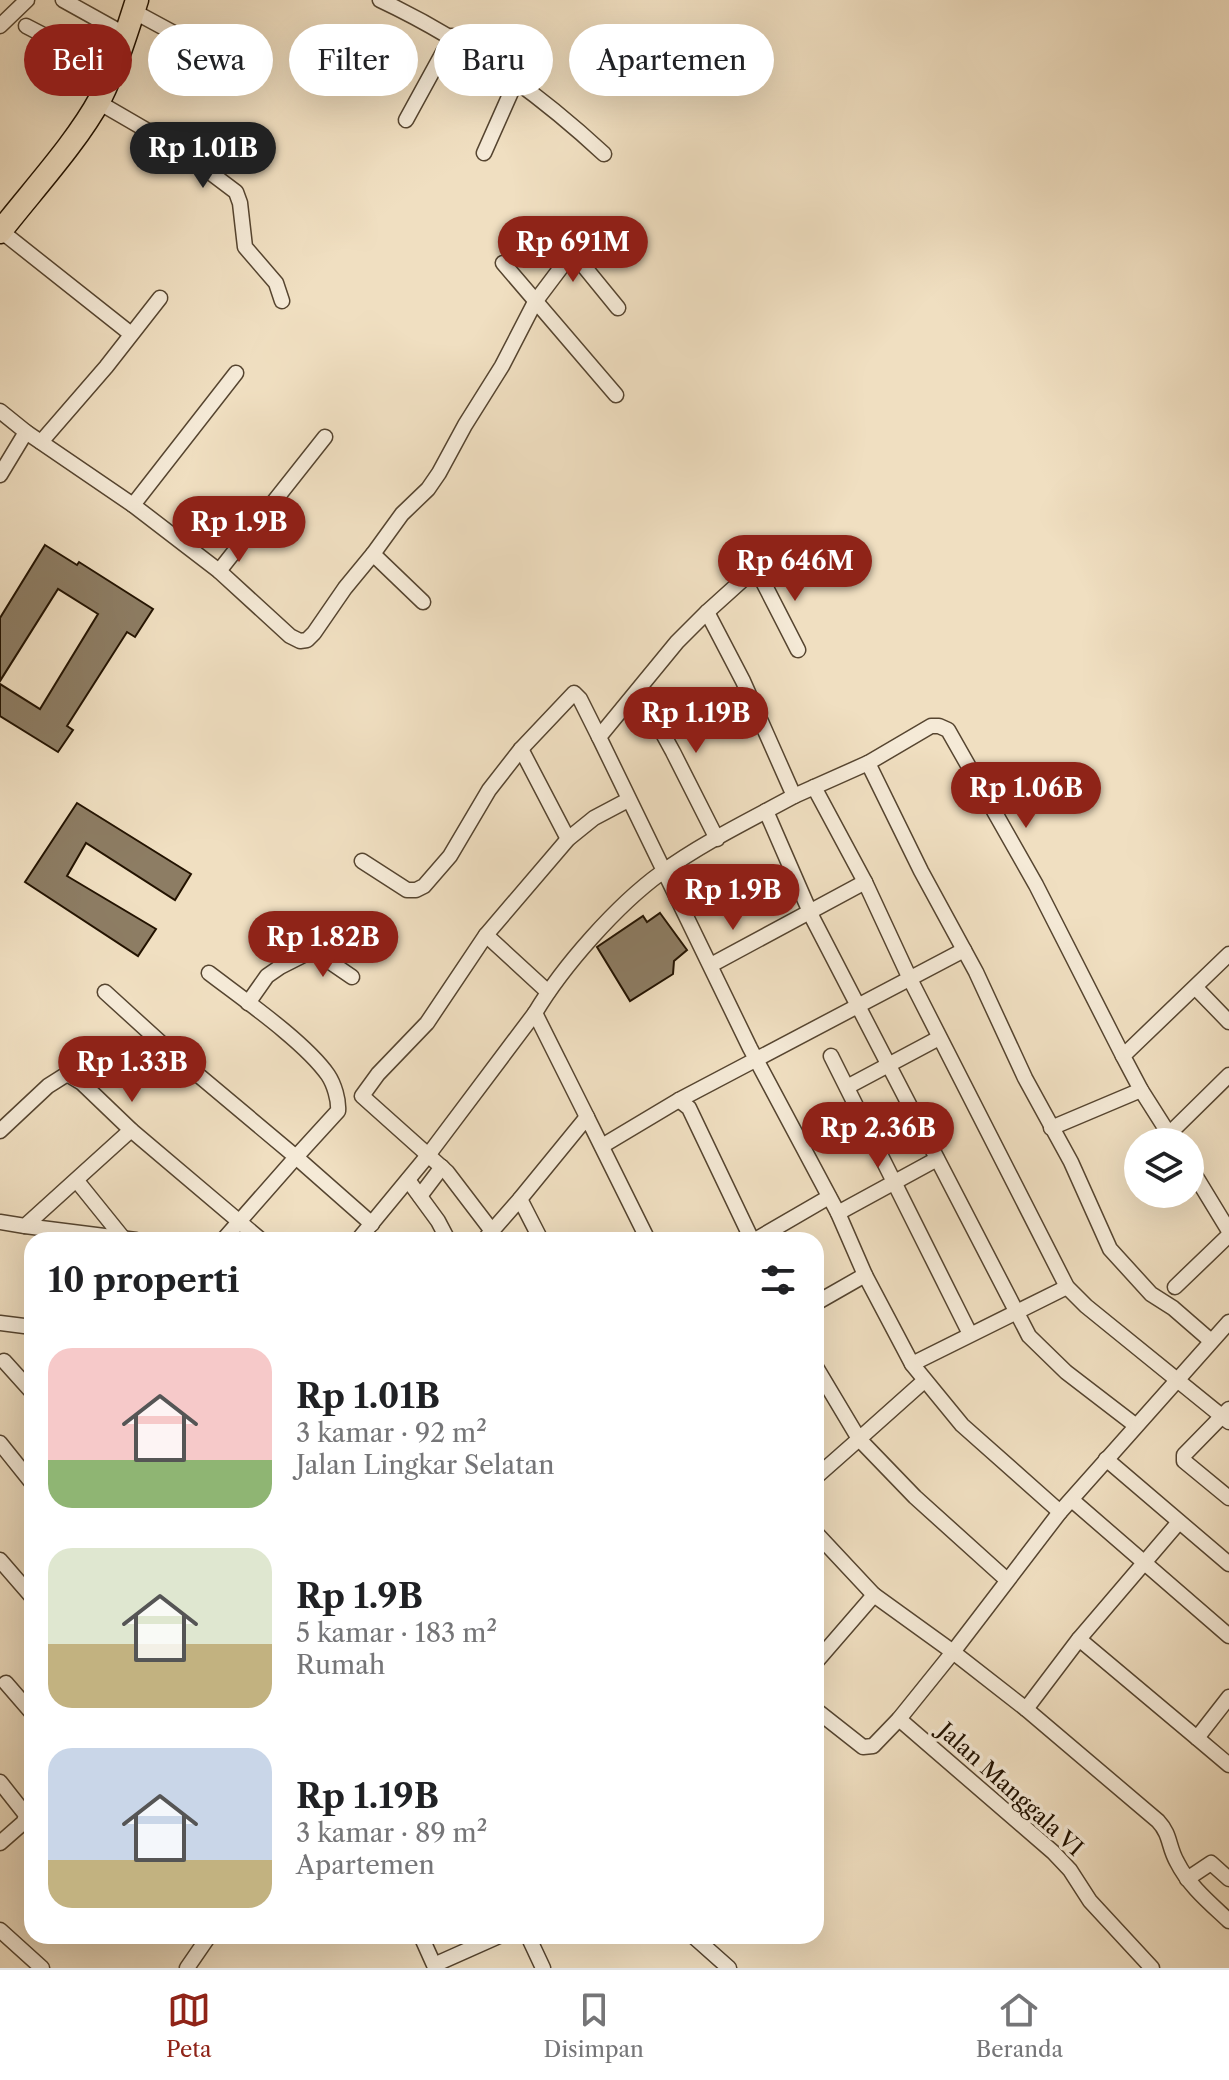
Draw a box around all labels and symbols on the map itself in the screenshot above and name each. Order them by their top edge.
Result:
pin: Rp 1.01B [120,122,286,190]
pin: Rp 691M [499,216,647,284]
pin: Rp 1.9B [165,496,313,564]
pin: Rp 646M [721,535,869,603]
pin: Rp 1.19B [613,687,779,755]
pin: Rp 1.06B [943,762,1109,830]
pin: Rp 1.9B [659,864,807,932]
pin: Rp 1.82B [240,911,406,979]
pin: Rp 1.33B [49,1036,215,1104]
pin: Rp 2.36B [795,1102,961,1170]
street label: Jalan Manggala VI [930,1715,1089,1862]

